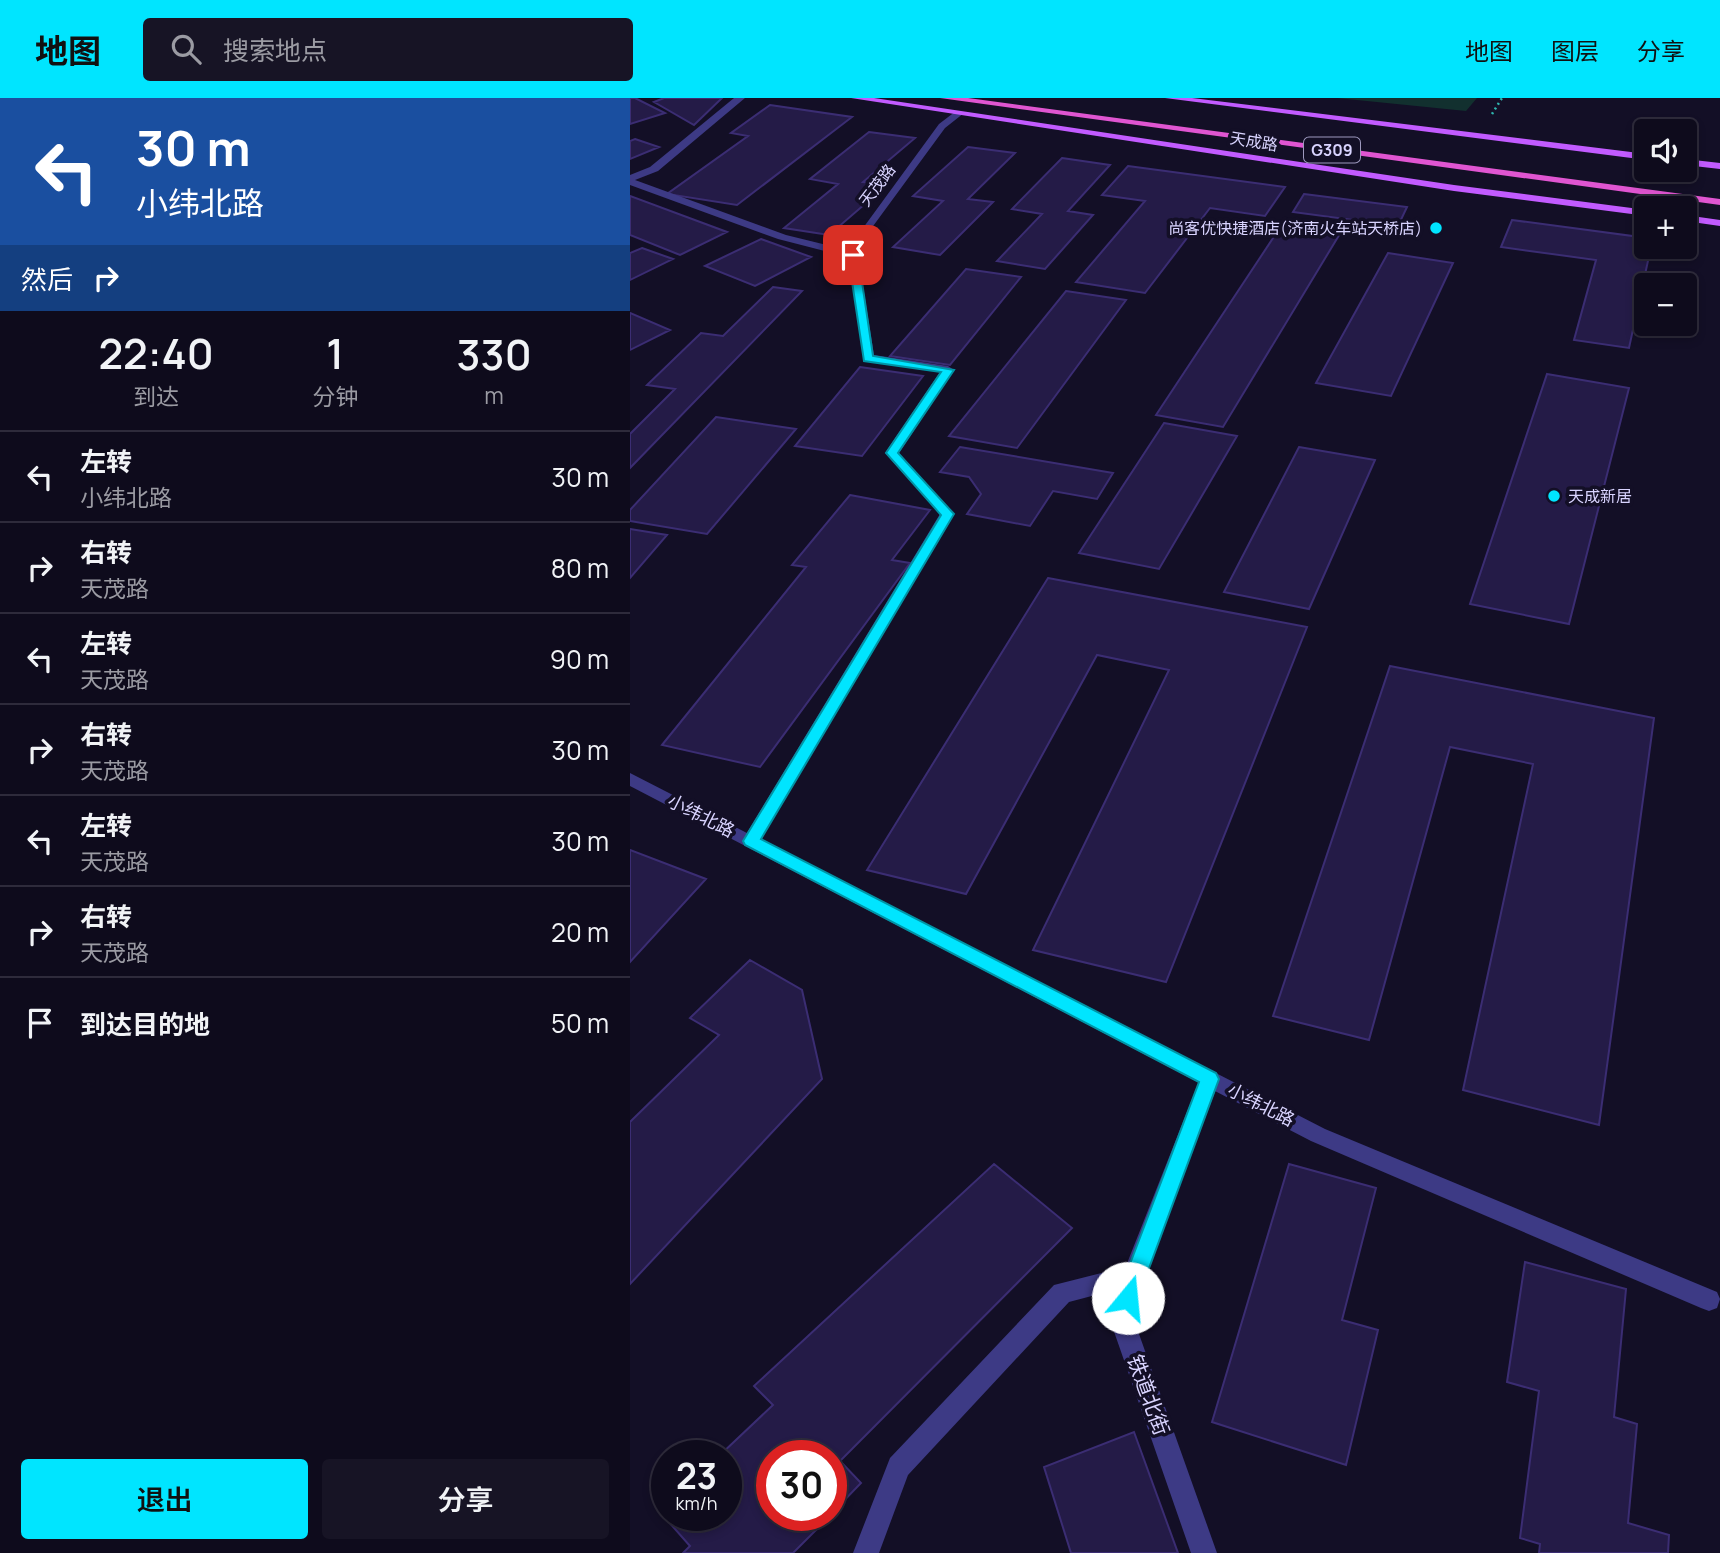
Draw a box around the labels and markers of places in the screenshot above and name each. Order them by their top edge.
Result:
place label: 尚客优快捷酒店(济南火车站天桥店) [1168,217,1422,239]
marker: 尚客优快捷酒店(济南火车站天桥店) [1428,220,1444,236]
pin [823,225,883,285]
place label: 天成新居 [1568,485,1632,507]
marker: 天成新居 [1546,488,1562,504]

